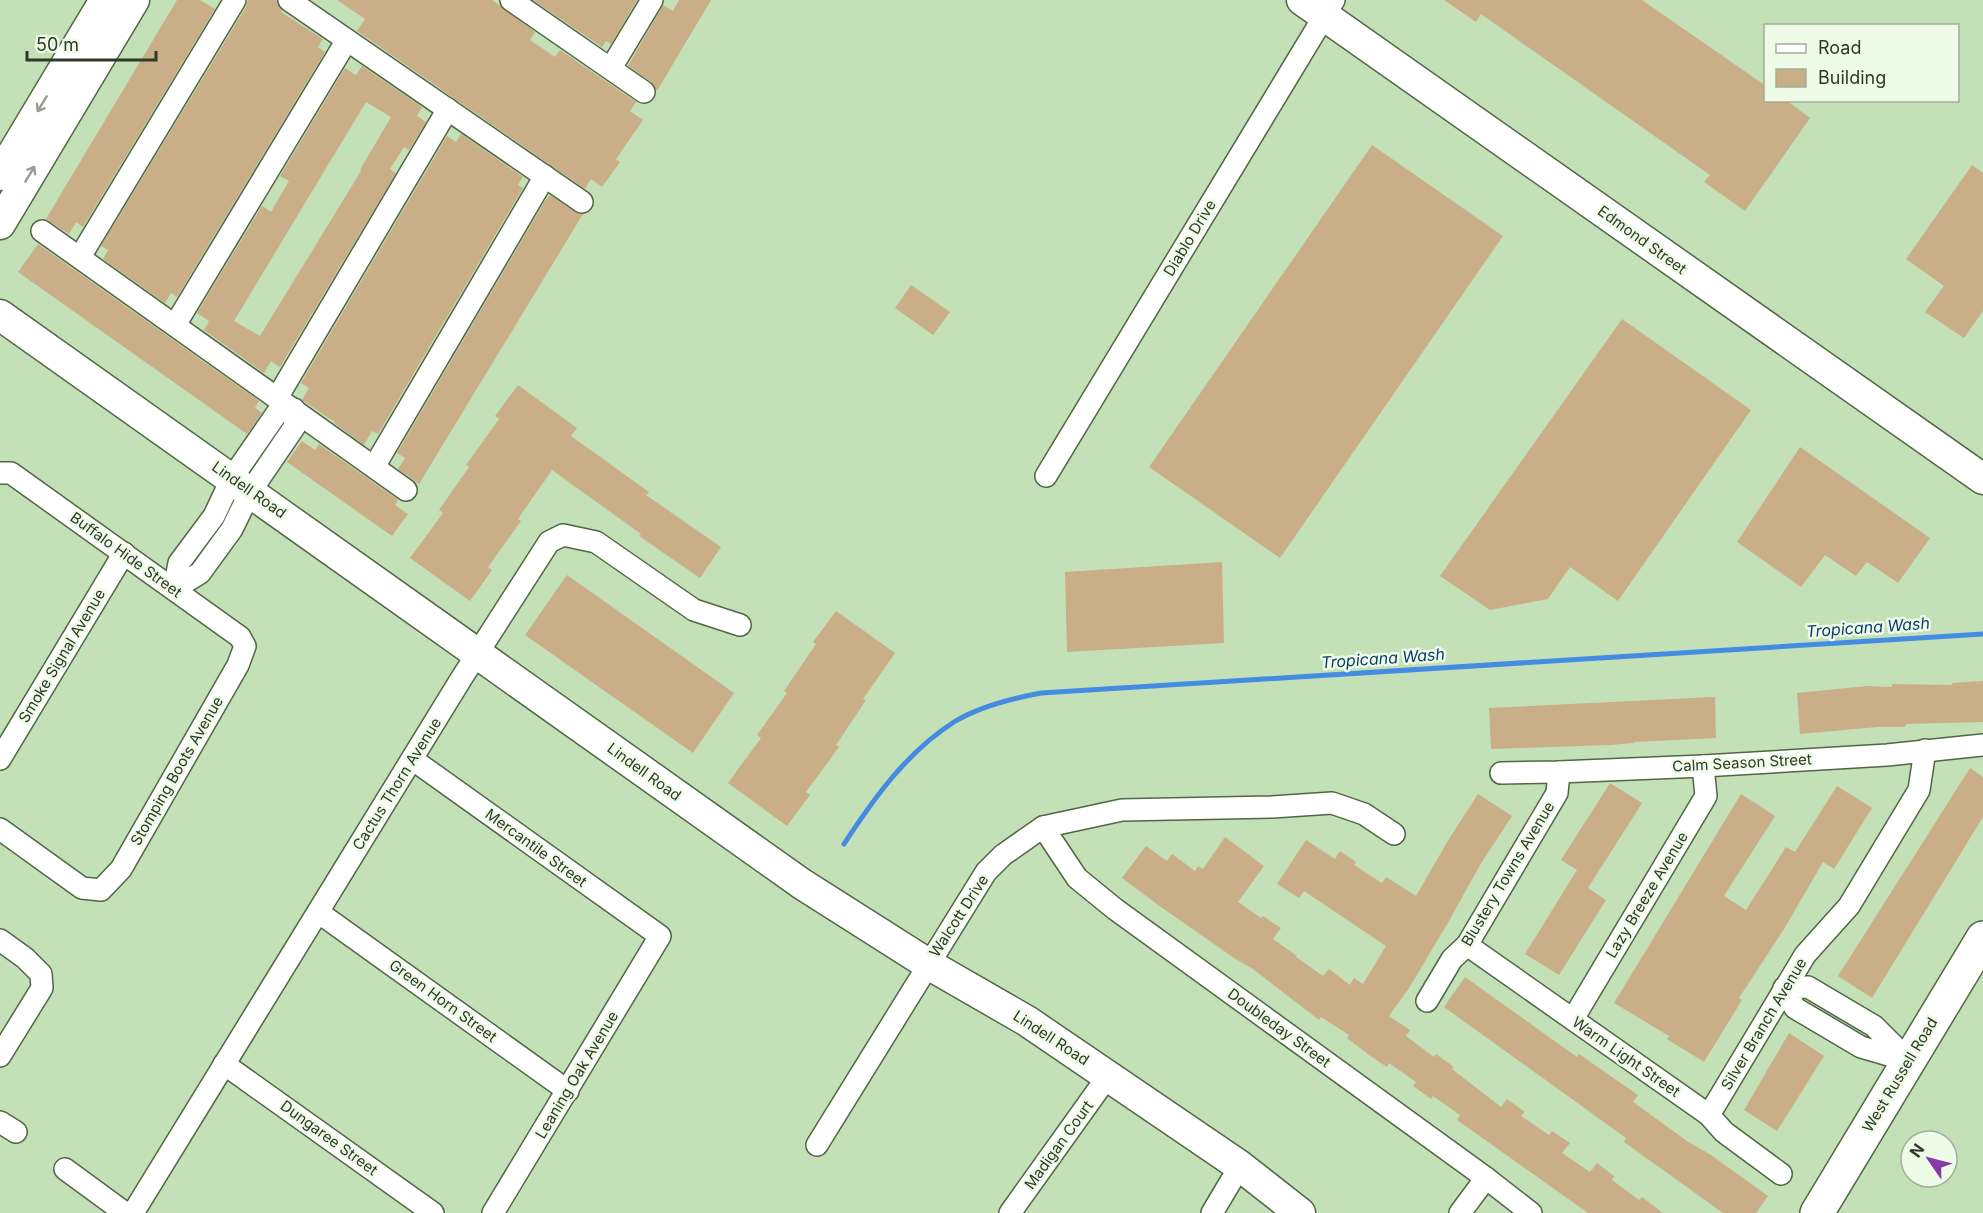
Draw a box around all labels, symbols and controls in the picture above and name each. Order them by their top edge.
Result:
scale bar [27,24,156,62]
legend [1764,24,1959,102]
text: 50 m [36,34,79,55]
text: Road [1818,37,1861,58]
text: Building [1818,67,1886,88]
one-way arrow [36,95,48,112]
one-way arrow [24,166,36,183]
street label: Diablo Drive [1159,196,1220,280]
street label: Edmond Street [1594,201,1690,278]
street label: Lindell Road [208,457,290,522]
street label: Buffalo Hide Street [67,508,186,602]
street label: Smoke Signal Avenue [14,585,109,726]
water label: Tropicana Wash [1805,613,1931,641]
water label: Tropicana Wash [1320,644,1446,672]
street label: Stomping Boots Avenue [126,693,227,849]
street label: Cactus Thorn Avenue [348,714,445,854]
street label: Lindell Road [604,738,685,805]
street label: Calm Season Street [1672,749,1812,776]
street label: Blustery Towns Avenue [1457,798,1558,950]
street label: Mercantile Street [482,804,591,891]
street label: Lazy Breeze Avenue [1601,828,1692,961]
street label: Walcott Drive [925,871,992,961]
street label: Silver Branch Avenue [1717,954,1811,1093]
street label: Green Horn Street [386,955,501,1046]
street label: Doubleday Street [1224,984,1335,1071]
street label: Lindell Road [1010,1006,1093,1069]
street label: Leaning Oak Avenue [531,1007,622,1142]
street label: Warm Light Street [1569,1012,1684,1101]
street label: West Russell Road [1858,1014,1941,1136]
street label: Dungaree Street [277,1096,382,1179]
street label: Madigan Court [1020,1097,1097,1193]
north arrow [1899,1129,1959,1189]
text: N [1905,1140,1928,1161]

